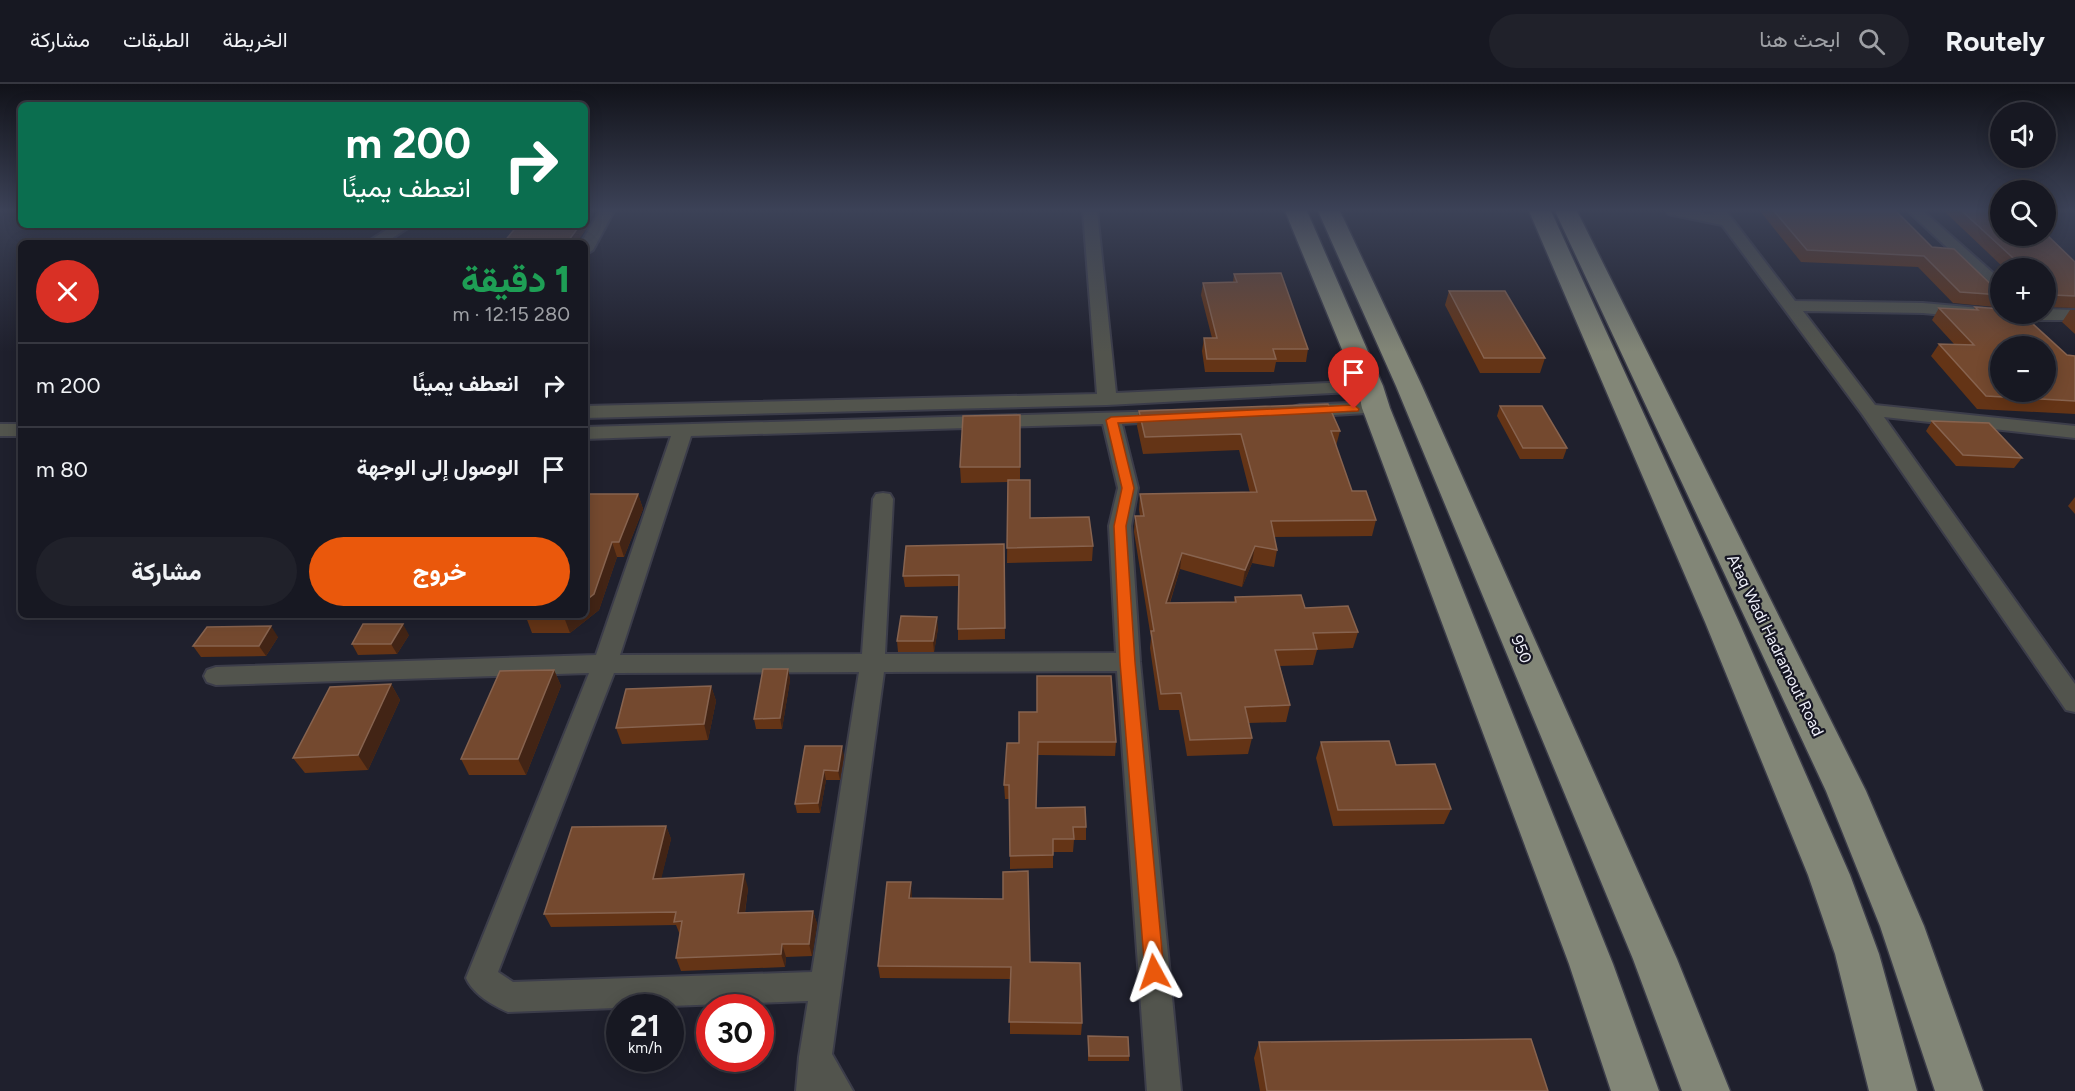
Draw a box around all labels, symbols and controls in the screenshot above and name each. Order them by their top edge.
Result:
search box [1489,14,1909,68]
text: Routely [1945,24,2045,58]
icon: search [1855,25,1888,58]
text: ابحث هنا [1759,26,1840,53]
text: مشاركة [30,27,90,52]
text: الطبقات [123,27,190,52]
text: الخريطة [223,27,288,52]
map controls [1990,102,2056,402]
button: sound [1990,102,2056,168]
text: 200 m [346,118,471,169]
icon: right [492,126,570,204]
text: انعطف يمينًا [342,171,471,204]
button: search [1990,180,2056,246]
text: 1 دقيقة [461,258,570,301]
button: + [1990,258,2056,324]
button: close [36,260,99,323]
text: 280 m · 12:15 [453,302,570,326]
button: − [1990,336,2056,402]
pin [1328,347,1379,409]
icon: arrive [1337,356,1370,389]
icon: right [537,369,570,402]
text: انعطف يمينًا [412,370,519,397]
text: 200 m [36,372,101,399]
icon: arrive [537,453,570,486]
text: الوصول إلى الوجهة [356,454,519,481]
text: 80 m [36,456,88,483]
button: مشاركة [36,537,297,606]
button: خروج [309,537,570,606]
street label: Ataq Wadi Hadramout Road [1723,551,1828,739]
street label: 950 [1507,632,1536,666]
position arrow [1122,940,1186,1004]
speed limit sign: 30 [696,994,774,1072]
text: 21 [630,1007,660,1044]
text: km/h [628,1039,662,1057]

